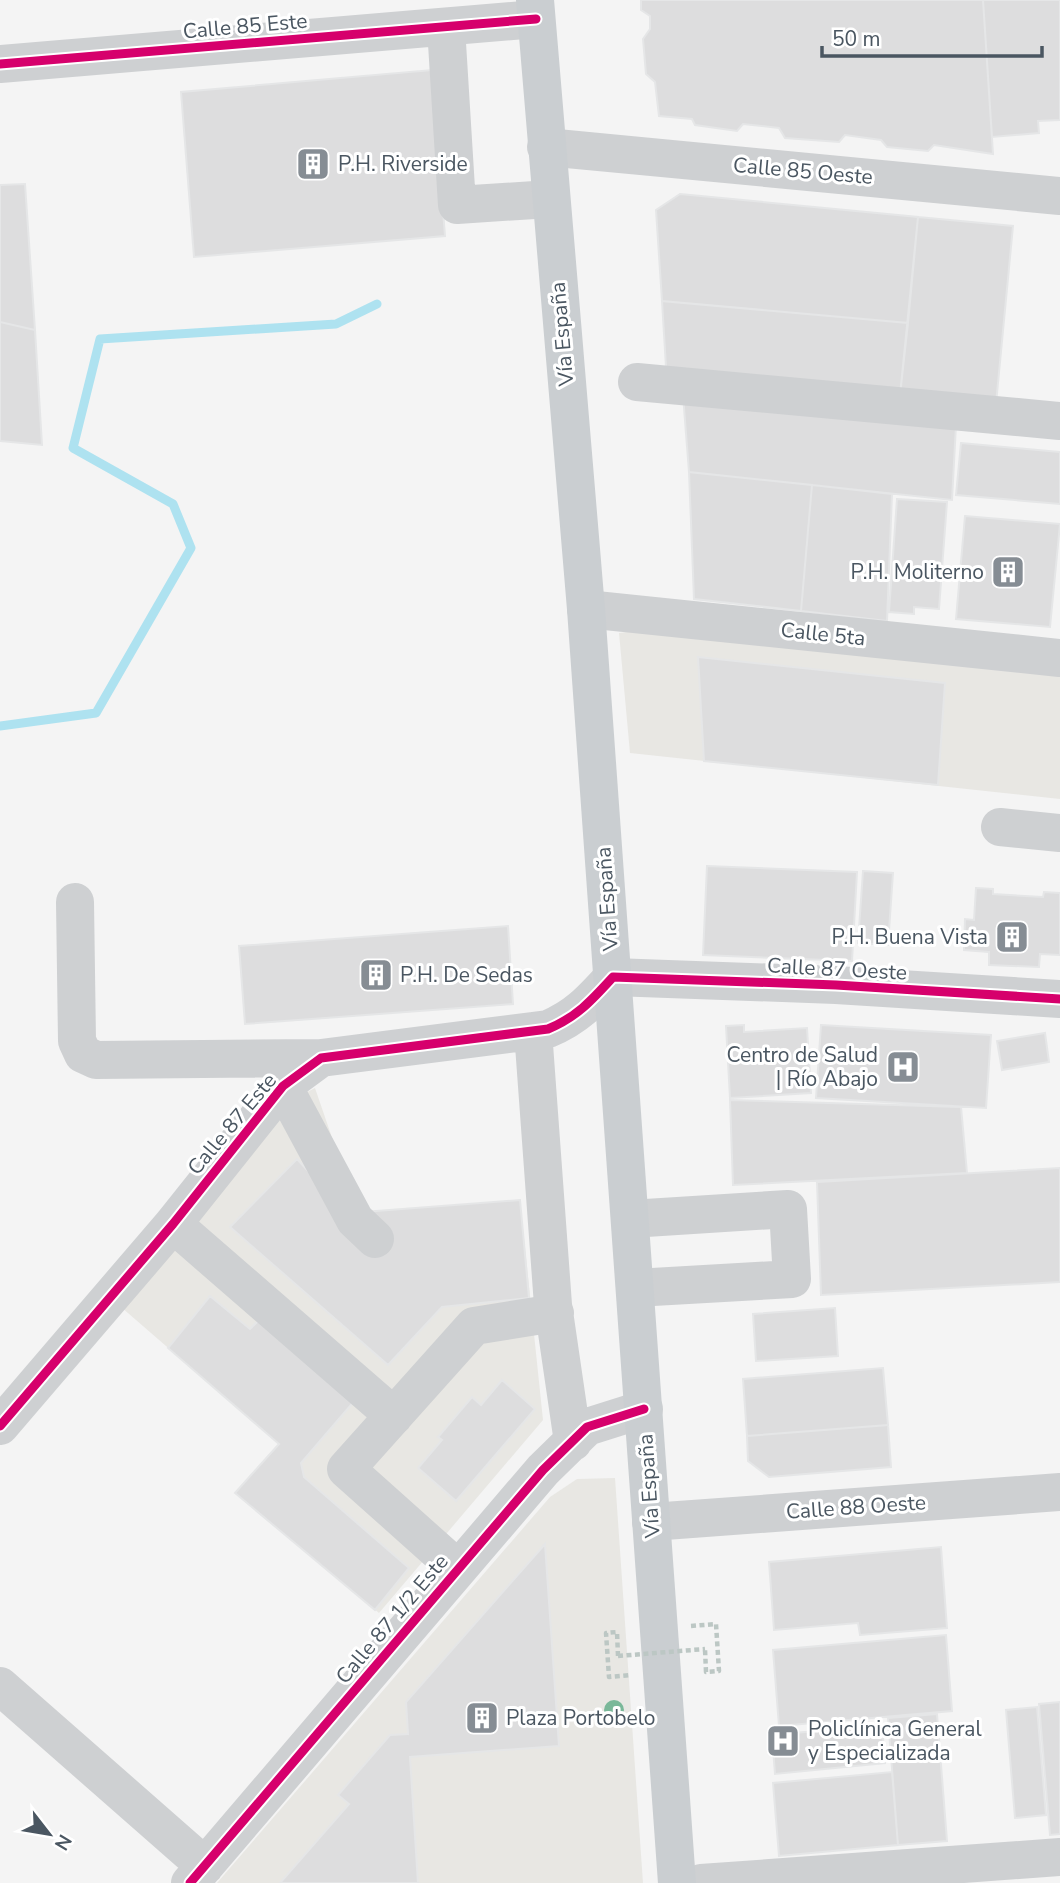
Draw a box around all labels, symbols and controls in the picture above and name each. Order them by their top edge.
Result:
street label: Calle 85 Este [182,7,308,45]
scale bar [822,14,1042,58]
text: 50 m [832,25,881,53]
building icon: P.H. Riverside [294,145,332,183]
place label: P.H. Riverside [338,150,468,178]
street label: Calle 85 Oeste [732,151,874,191]
street label: Vía España [544,281,581,388]
building icon: P.H. Moliterno [989,553,1027,591]
place label: P.H. Moliterno [851,558,984,586]
street label: Calle 5ta [779,616,867,652]
street label: Vía España [589,846,625,953]
building icon: P.H. Buena Vista [993,918,1031,956]
place label: P.H. Buena Vista [831,923,988,951]
street label: Calle 87 Oeste [766,951,908,987]
building icon: P.H. De Sedas [357,956,395,994]
place label: P.H. De Sedas [400,961,533,989]
place label: Centro de Salud | Río Abajo [727,1041,878,1093]
hospital icon: Centro de Salud | Río Abajo [884,1048,922,1086]
street label: Calle 87 Este [181,1067,283,1181]
street label: Vía España [631,1433,667,1540]
street label: Calle 88 Oeste [785,1488,927,1526]
street label: Calle 87 1/2 Este [329,1548,455,1690]
building icon: Plaza Portobelo [463,1699,501,1737]
place label: Plaza Portobelo [506,1704,655,1732]
place label: Policlínica General y Especializada [808,1715,982,1767]
hospital icon: Policlínica General y Especializada [764,1722,802,1760]
north arrow [14,1799,84,1869]
text: N [48,1829,78,1855]

